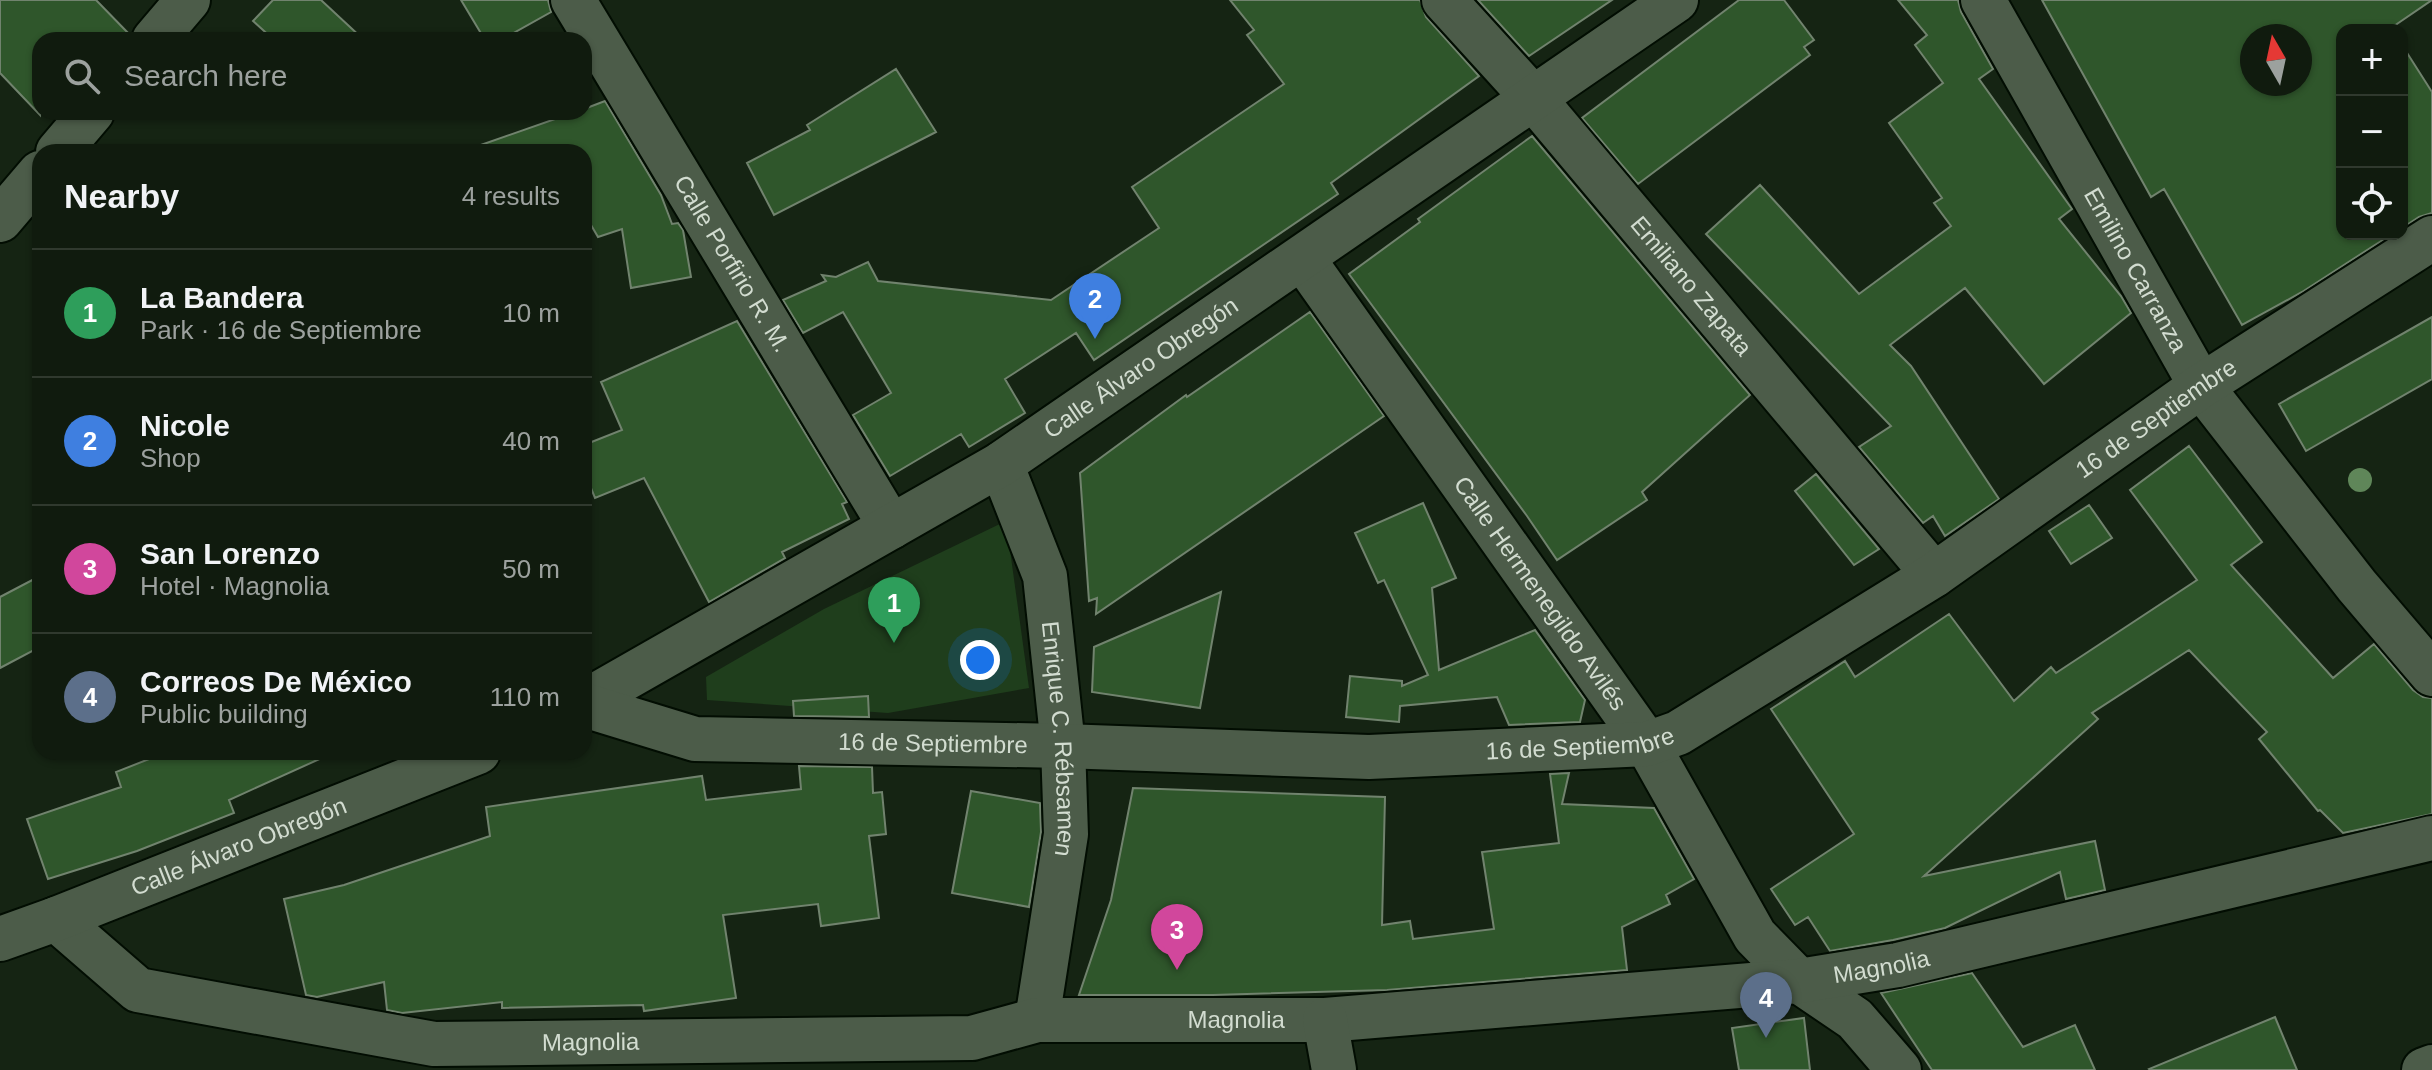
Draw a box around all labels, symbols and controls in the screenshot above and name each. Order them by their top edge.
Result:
north arrow [2240,24,2312,96]
map controls [2336,24,2408,240]
button: + [2336,24,2408,96]
search box [32,32,592,120]
icon: search [60,54,104,98]
text: Search here [124,59,287,92]
button: − [2336,96,2408,168]
button: locate [2336,168,2408,240]
street label: Calle Porfirio R. M. [669,170,796,357]
text: Nearby [64,177,179,215]
text: 4 results [462,181,560,211]
street label: Emilino Carranza [2079,183,2193,357]
street label: Emiliano Zapata [1625,211,1758,361]
pin: 2 [1069,273,1121,339]
text: La Bandera [140,281,303,314]
street label: Calle Álvaro Obregón [1038,291,1243,444]
text: 1 [83,298,97,328]
text: 10 m [502,298,560,328]
text: Park · 16 de Septiembre [140,315,422,345]
street label: 16 de Septiembre [2070,353,2241,483]
text: Nicole [140,409,230,442]
text: 2 [83,426,97,456]
text: 40 m [502,426,560,456]
text: Shop [140,443,201,473]
street label: Calle Hermenegildo Avilés [1449,471,1633,715]
text: San Lorenzo [140,537,320,570]
text: 3 [83,554,97,584]
text: 50 m [502,554,560,584]
text: Hotel · Magnolia [140,571,329,601]
pin: 1 [868,577,920,643]
street label: Enrique C. Rébsamen [1037,620,1080,859]
your location [960,640,1000,680]
text: Correos De México [140,665,412,698]
text: 4 [83,682,97,712]
text: 110 m [490,682,560,712]
text: Public building [140,699,308,729]
street label: 16 de Septiembre [1485,721,1678,765]
street label: 16 de Septiembre [838,728,1028,758]
street label: Calle Álvaro Obregón [127,791,350,901]
pin: 3 [1151,904,1203,970]
street label: Magnolia [1831,944,1933,988]
pin: 4 [1740,972,1792,1038]
street label: Magnolia [1187,1006,1286,1033]
street label: Magnolia [542,1028,640,1056]

